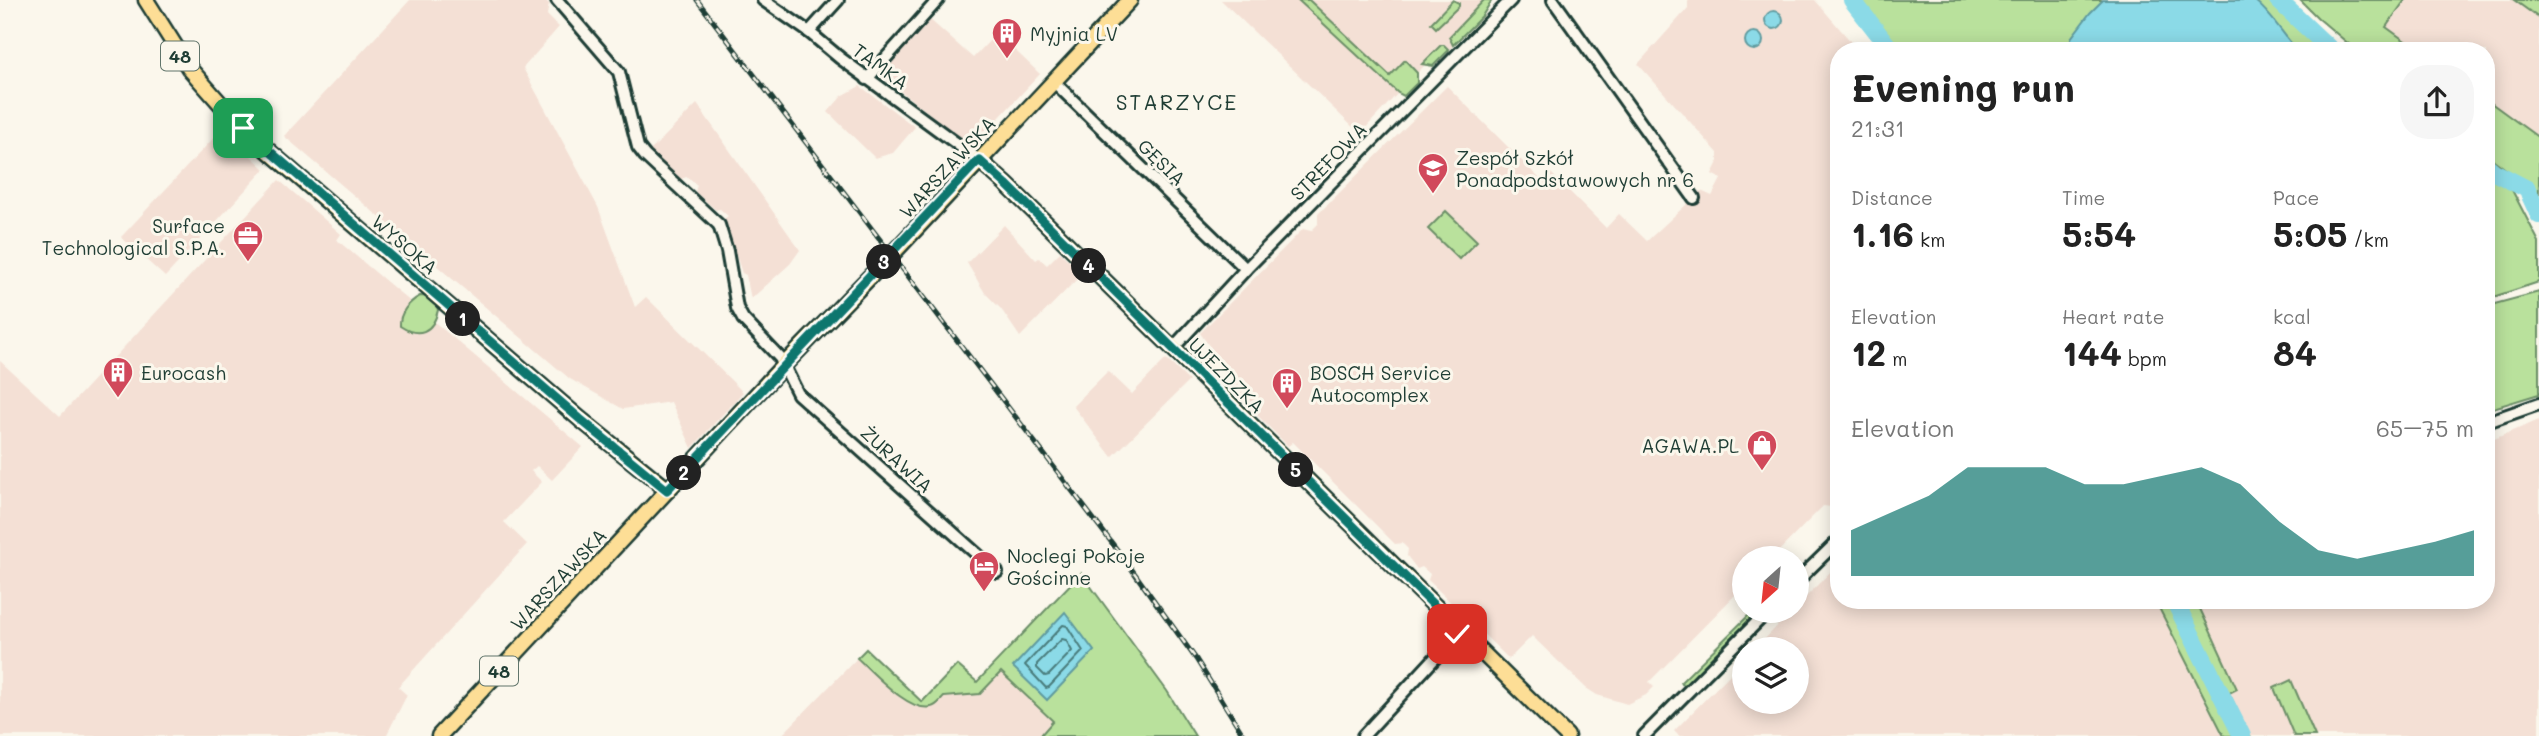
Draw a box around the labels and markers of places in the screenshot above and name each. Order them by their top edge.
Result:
building icon: Myjnia LV [990,16,1024,60]
place label: Myjnia LV [1030,21,1118,46]
pin [213,98,273,158]
place label: Zespół Szkół Ponadpodstawowych nr 6 [1456,145,1694,192]
school or university icon: Zespół Szkół Ponadpodstawowych nr 6 [1416,151,1450,195]
place label: Surface Technological S.P.A. [42,213,225,260]
office icon: Surface Technological S.P.A. [231,219,265,263]
pin: 3 [866,244,902,280]
pin: 4 [1072,248,1106,284]
pin: 1 [446,302,480,336]
building icon: Eurocash [101,355,135,399]
place label: Eurocash [141,360,226,385]
place label: BOSCH Service Autocomplex [1310,360,1452,407]
building icon: BOSCH Service Autocomplex [1270,366,1304,410]
shop icon: AGAWA.PL [1745,428,1779,472]
place label: AGAWA.PL [1642,433,1739,458]
pin: 5 [1278,452,1314,488]
pin: 2 [666,456,702,490]
place label: Noclegi Pokoje Gościnne [1007,543,1145,590]
hotel icon: Noclegi Pokoje Gościnne [967,549,1001,593]
pin [1427,604,1487,664]

